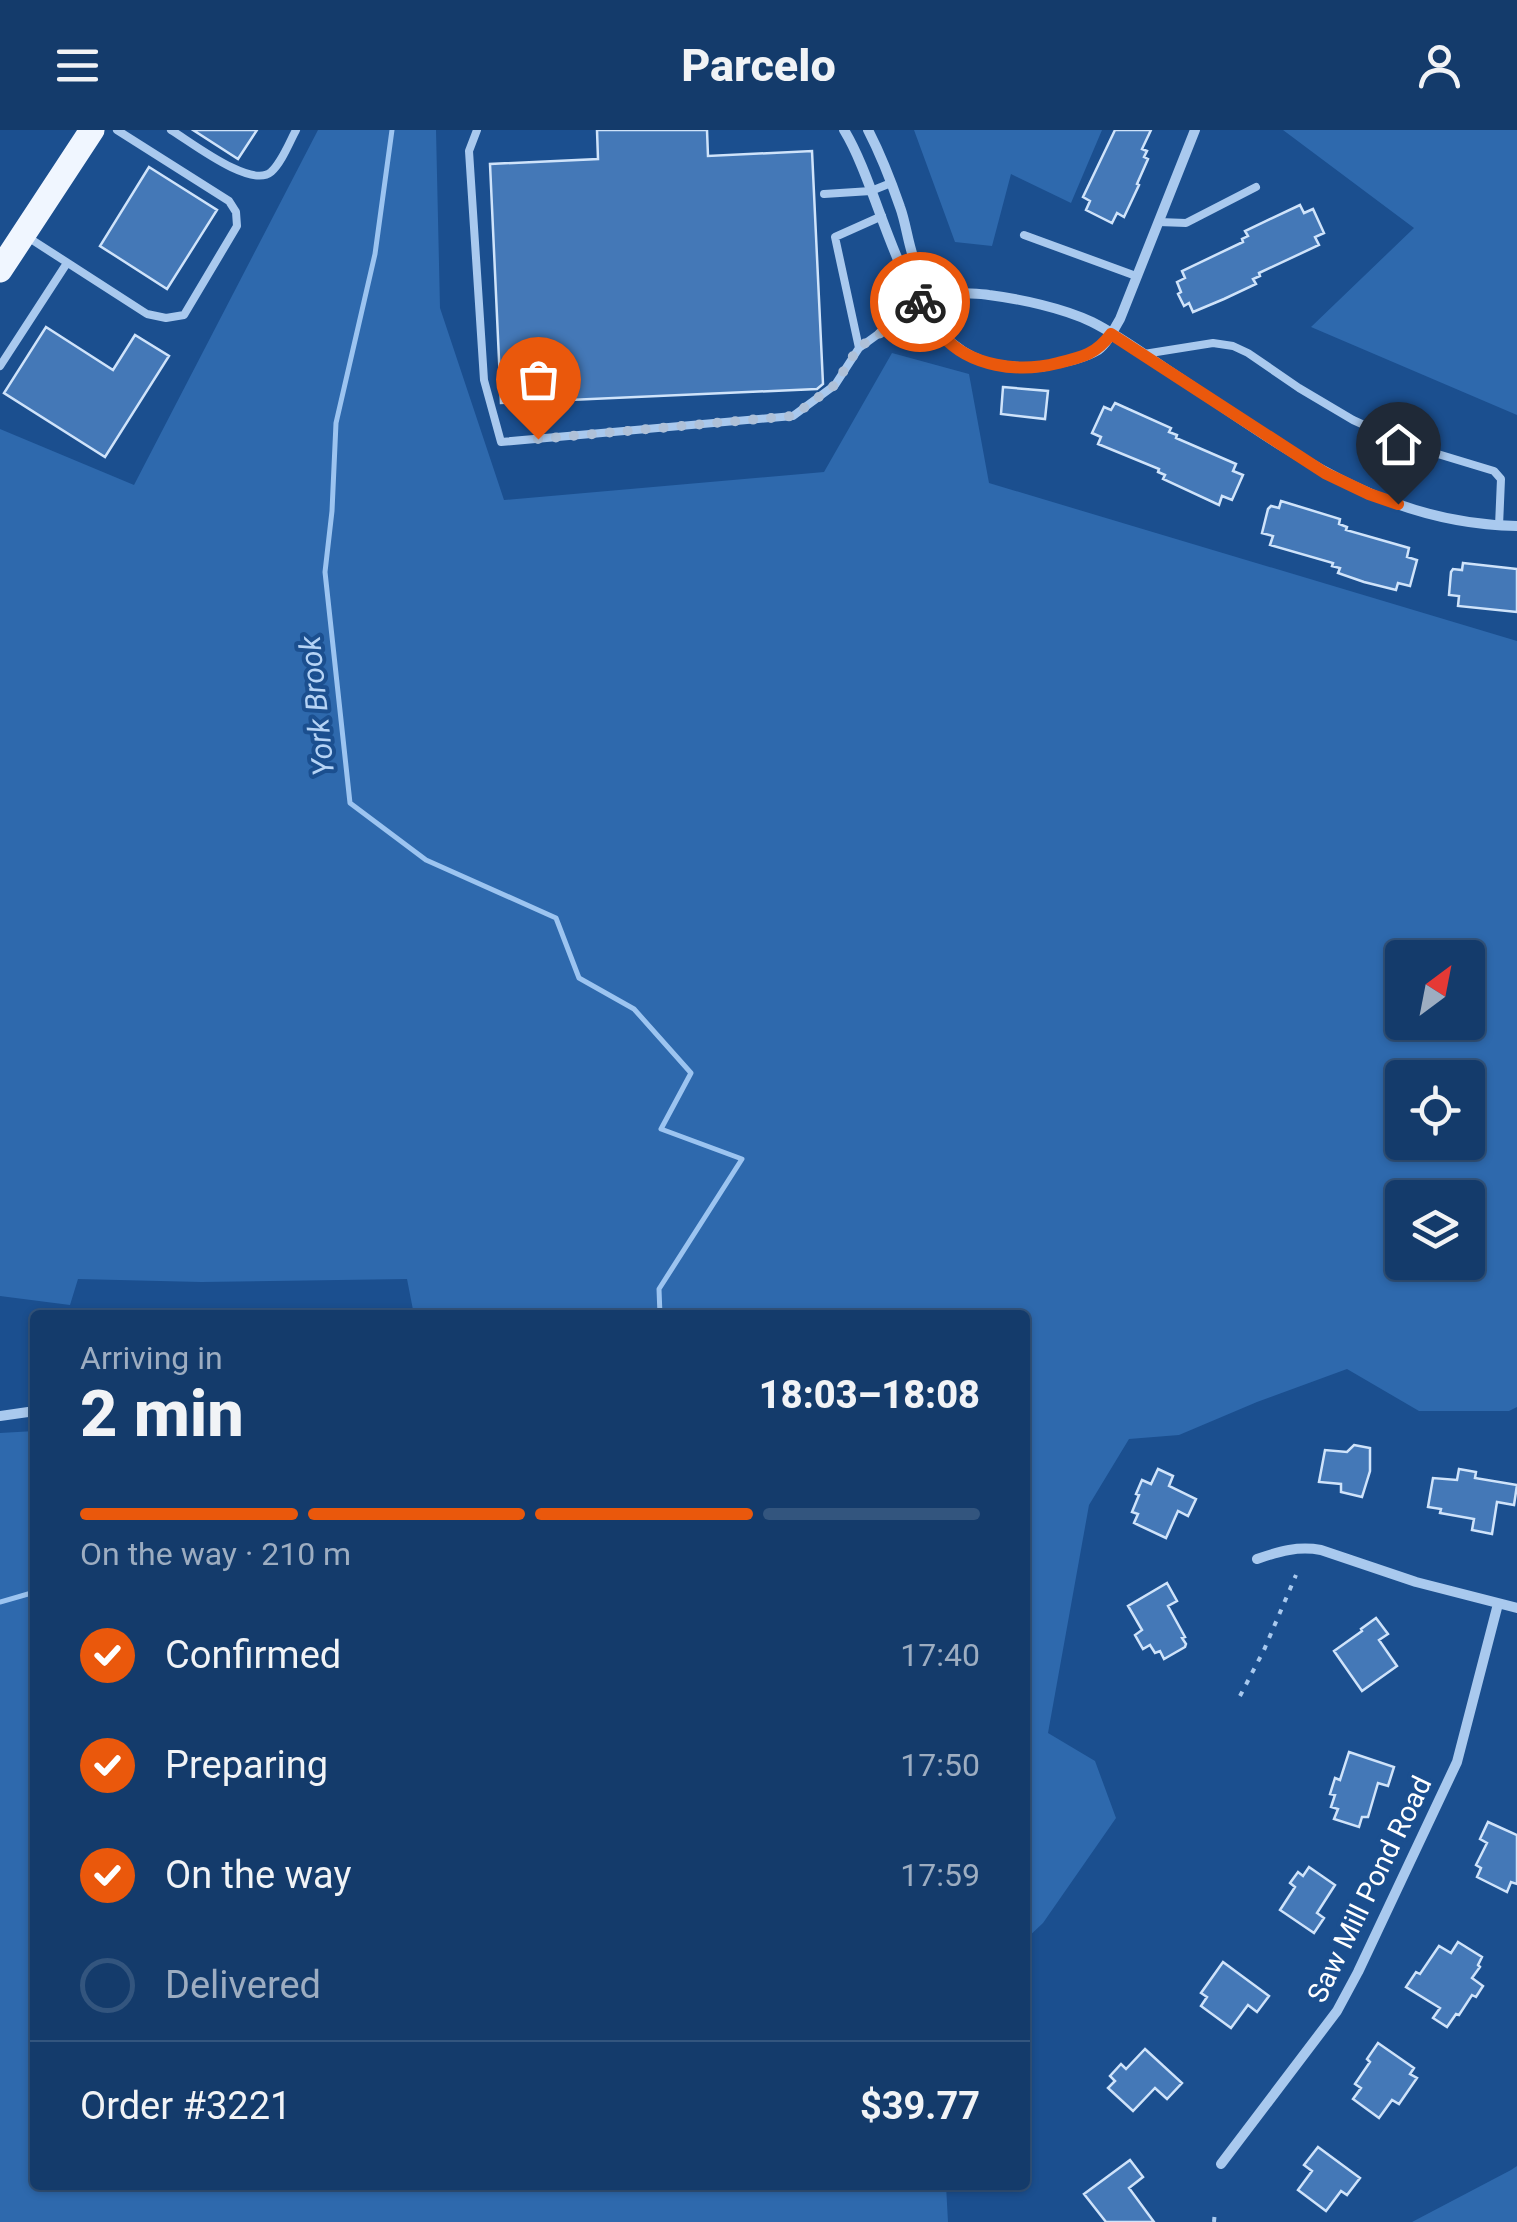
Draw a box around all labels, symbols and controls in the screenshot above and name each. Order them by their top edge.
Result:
icon: menu [50,38,105,93]
icon: person [1412,38,1467,93]
text: Parcelo [681,39,836,92]
courier [870,252,970,352]
icon: bike [893,275,948,330]
pin [496,337,581,440]
icon: bag [511,352,566,407]
pin [1356,402,1441,505]
icon: home [1371,417,1426,472]
water label: York Brook [292,633,341,778]
north arrow [1385,940,1485,1040]
map controls [1385,940,1485,1280]
button: locate [1385,1060,1485,1160]
button: layers [1385,1180,1485,1280]
text: Arriving in [80,1339,223,1377]
text: 18:03–18:08 [759,1373,980,1417]
text: 2 min [80,1376,244,1452]
text: On the way · 210 m [80,1535,351,1573]
icon: check [80,1628,135,1683]
text: Confirmed [165,1633,341,1677]
text: 17:40 [900,1636,980,1674]
icon: check [80,1738,135,1793]
text: Preparing [165,1743,328,1787]
text: 17:50 [900,1746,980,1784]
street label: Saw Mill Pond Road [1300,1771,1439,2008]
icon: check [80,1848,135,1903]
text: On the way [165,1853,351,1897]
text: 17:59 [900,1856,980,1894]
text: Delivered [165,1963,321,2007]
text: Order #3221 [80,2084,291,2128]
text: $39.77 [860,2084,980,2128]

